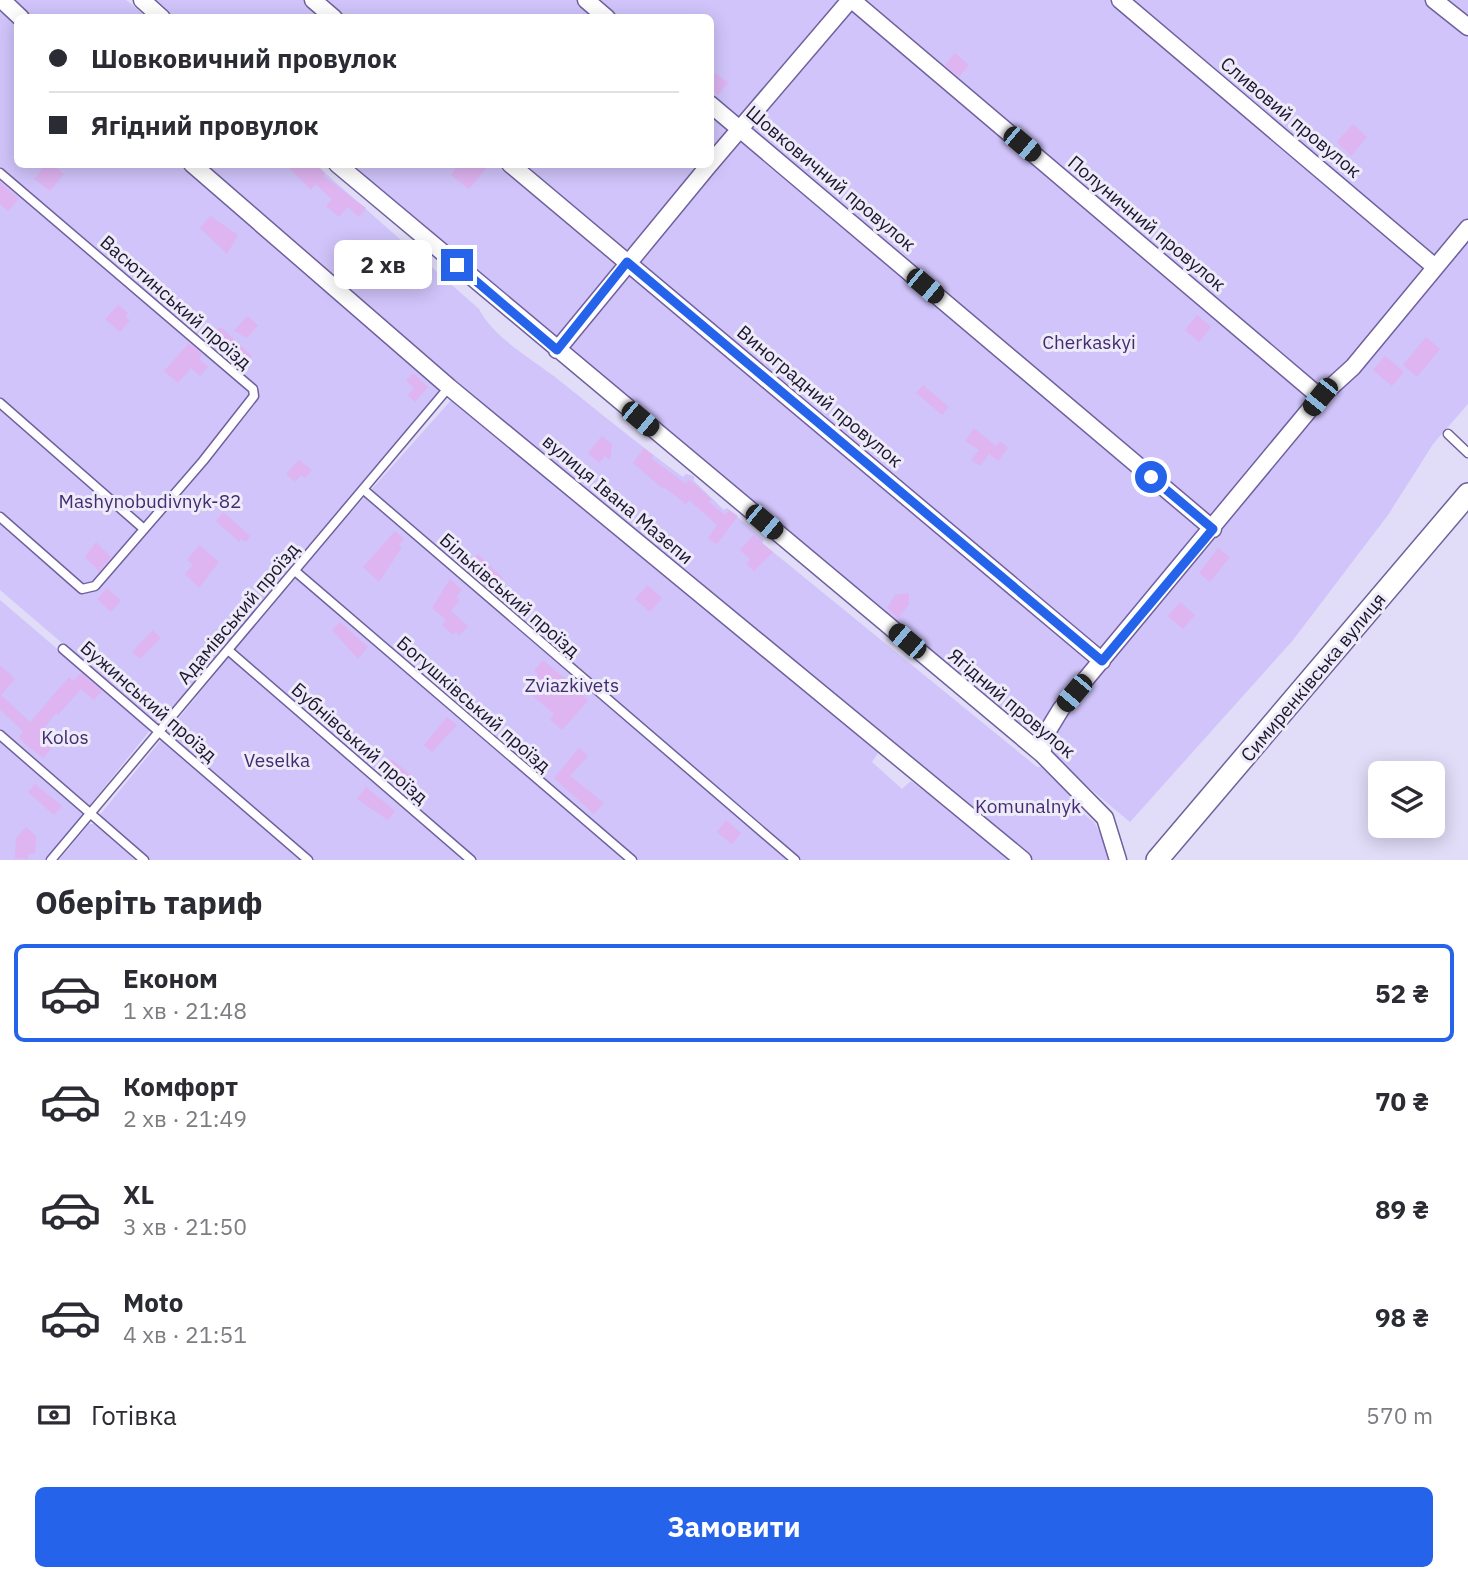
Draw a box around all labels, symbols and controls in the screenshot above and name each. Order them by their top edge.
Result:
text: Шовковичний провулок [91,41,397,75]
street label: Сливовий провулок [1216,51,1366,183]
street label: Шовковичний провулок [741,100,921,256]
text: Ягідний провулок [91,108,319,142]
car [1000,122,1045,166]
street label: Полуничний провулок [1063,150,1231,296]
street label: Васютинський проїзд [95,230,257,374]
callout: 2 хв [335,240,433,290]
text: 2 хв [360,249,406,279]
route end [441,249,473,281]
car [903,264,948,308]
street label: Виноградний провулок [732,320,908,472]
park label: Cherkaskyi [1042,330,1136,354]
car [1299,374,1342,420]
car [618,397,663,441]
street label: вулиця Івана Мазепи [538,429,698,569]
route start [1135,461,1167,493]
park label: Mashynobudivnyk-82 [59,489,241,513]
car [742,500,787,544]
street label: Більківський проїзд [435,528,585,662]
street label: Адамівський проїзд [172,537,304,689]
street label: Симиренківська вулиця [1235,588,1391,766]
car [885,619,930,663]
street label: Богушківський проїзд [392,630,556,778]
street label: Бужинський проїзд [76,635,222,767]
street label: Ягідний провулок [944,643,1080,763]
car [1053,670,1096,716]
park label: Zviazkivets [525,673,619,697]
street label: Бубнівський проїзд [287,677,433,809]
park label: Kolos [41,725,89,749]
park label: Veselka [244,748,310,772]
map controls [1368,761,1445,838]
button: layers [1368,761,1445,838]
park label: Komunalnyk [975,794,1081,818]
text: Оберіть тариф [35,881,262,923]
text: Економ [123,961,218,995]
icon: car [39,962,102,1025]
text: 52 ₴ [1375,976,1429,1010]
text: 1 хв · 21:48 [123,995,247,1025]
text: Комфорт [123,1069,238,1103]
icon: car [39,1070,102,1133]
text: 70 ₴ [1375,1084,1429,1118]
text: 2 хв · 21:49 [123,1103,247,1133]
text: XL [123,1177,154,1211]
icon: car [39,1178,102,1241]
text: 89 ₴ [1375,1192,1429,1226]
text: 3 хв · 21:50 [123,1211,247,1241]
text: Moto [123,1285,183,1319]
icon: car [39,1286,102,1349]
text: 98 ₴ [1375,1300,1429,1334]
text: 4 хв · 21:51 [123,1319,247,1349]
icon: cash [35,1396,73,1434]
text: Готівка [91,1398,177,1432]
text: 570 m [1366,1400,1433,1430]
button: Замовити [35,1487,1433,1567]

